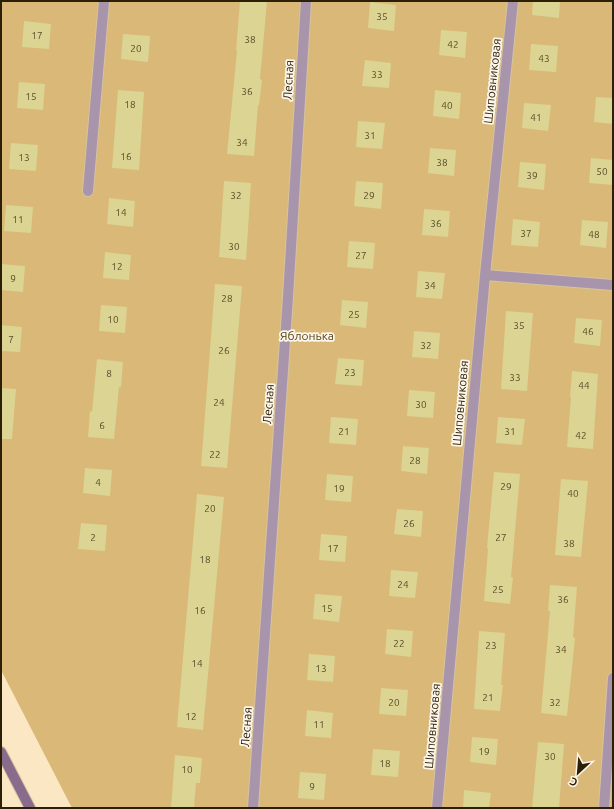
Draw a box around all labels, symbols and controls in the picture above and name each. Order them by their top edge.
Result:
house number: 35 [376,11,388,22]
house number: 17 [31,30,43,41]
house number: 38 [244,34,256,45]
street label: Шиповниковая [481,38,503,124]
house number: 42 [447,39,459,50]
house number: 20 [130,43,142,54]
house number: 43 [538,53,550,64]
street label: Лесная [280,60,296,100]
house number: 33 [371,69,383,80]
house number: 36 [241,86,253,97]
house number: 15 [25,91,37,102]
house number: 18 [124,99,136,110]
house number: 40 [441,100,453,111]
house number: 41 [530,112,542,123]
house number: 31 [364,130,376,141]
house number: 34 [236,137,248,148]
house number: 16 [120,151,132,162]
house number: 13 [18,152,30,163]
house number: 38 [436,157,448,168]
house number: 50 [596,166,608,177]
house number: 39 [526,170,538,181]
house number: 32 [230,190,242,201]
house number: 29 [363,190,375,201]
house number: 14 [115,207,127,218]
house number: 11 [12,214,24,225]
house number: 36 [430,218,442,229]
house number: 37 [520,228,532,239]
house number: 48 [588,229,600,240]
house number: 30 [228,241,240,252]
house number: 27 [355,250,367,261]
house number: 12 [111,261,123,272]
house number: 9 [10,273,16,284]
house number: 34 [424,280,436,291]
house number: 28 [221,293,233,304]
house number: 25 [348,309,360,320]
house number: 10 [107,314,119,325]
house number: 35 [513,320,525,331]
house number: 46 [582,326,594,337]
park label: Яблонька [280,329,334,342]
house number: 7 [8,334,14,345]
house number: 32 [420,340,432,351]
house number: 26 [218,345,230,356]
street label: Шиповниковая [450,360,470,446]
house number: 23 [344,367,356,378]
house number: 8 [106,368,112,379]
house number: 33 [509,372,521,383]
house number: 44 [578,380,590,391]
street label: Лесная [260,384,276,424]
house number: 24 [213,397,225,408]
house number: 30 [415,399,427,410]
house number: 6 [99,420,105,431]
house number: 21 [338,426,350,437]
house number: 31 [504,426,516,437]
house number: 42 [575,430,587,441]
house number: 22 [209,449,221,460]
house number: 28 [409,455,421,466]
house number: 4 [95,477,101,488]
house number: 29 [500,481,512,492]
house number: 19 [333,483,345,494]
house number: 40 [567,488,579,499]
house number: 20 [204,503,216,514]
house number: 26 [403,518,415,529]
house number: 2 [90,532,96,543]
house number: 27 [495,532,507,543]
house number: 38 [563,538,575,549]
house number: 17 [327,543,339,554]
house number: 18 [199,554,211,565]
house number: 24 [397,579,409,590]
house number: 25 [492,584,504,595]
house number: 36 [557,594,569,605]
house number: 15 [321,603,333,614]
house number: 16 [194,605,206,616]
house number: 22 [393,638,405,649]
house number: 23 [485,640,497,651]
house number: 34 [555,644,567,655]
house number: 14 [191,658,203,669]
house number: 13 [315,663,327,674]
street label: Шиповниковая [422,683,442,769]
house number: 21 [482,692,494,703]
house number: 20 [388,697,400,708]
house number: 32 [549,697,561,708]
street label: Лесная [238,707,254,747]
house number: 12 [185,711,197,722]
house number: 11 [313,719,325,730]
house number: 19 [478,746,490,757]
house number: 30 [544,751,556,762]
north arrow [558,753,598,793]
house number: 18 [379,758,391,769]
house number: 10 [181,764,193,775]
text: С [568,775,579,789]
house number: 9 [309,781,315,792]

